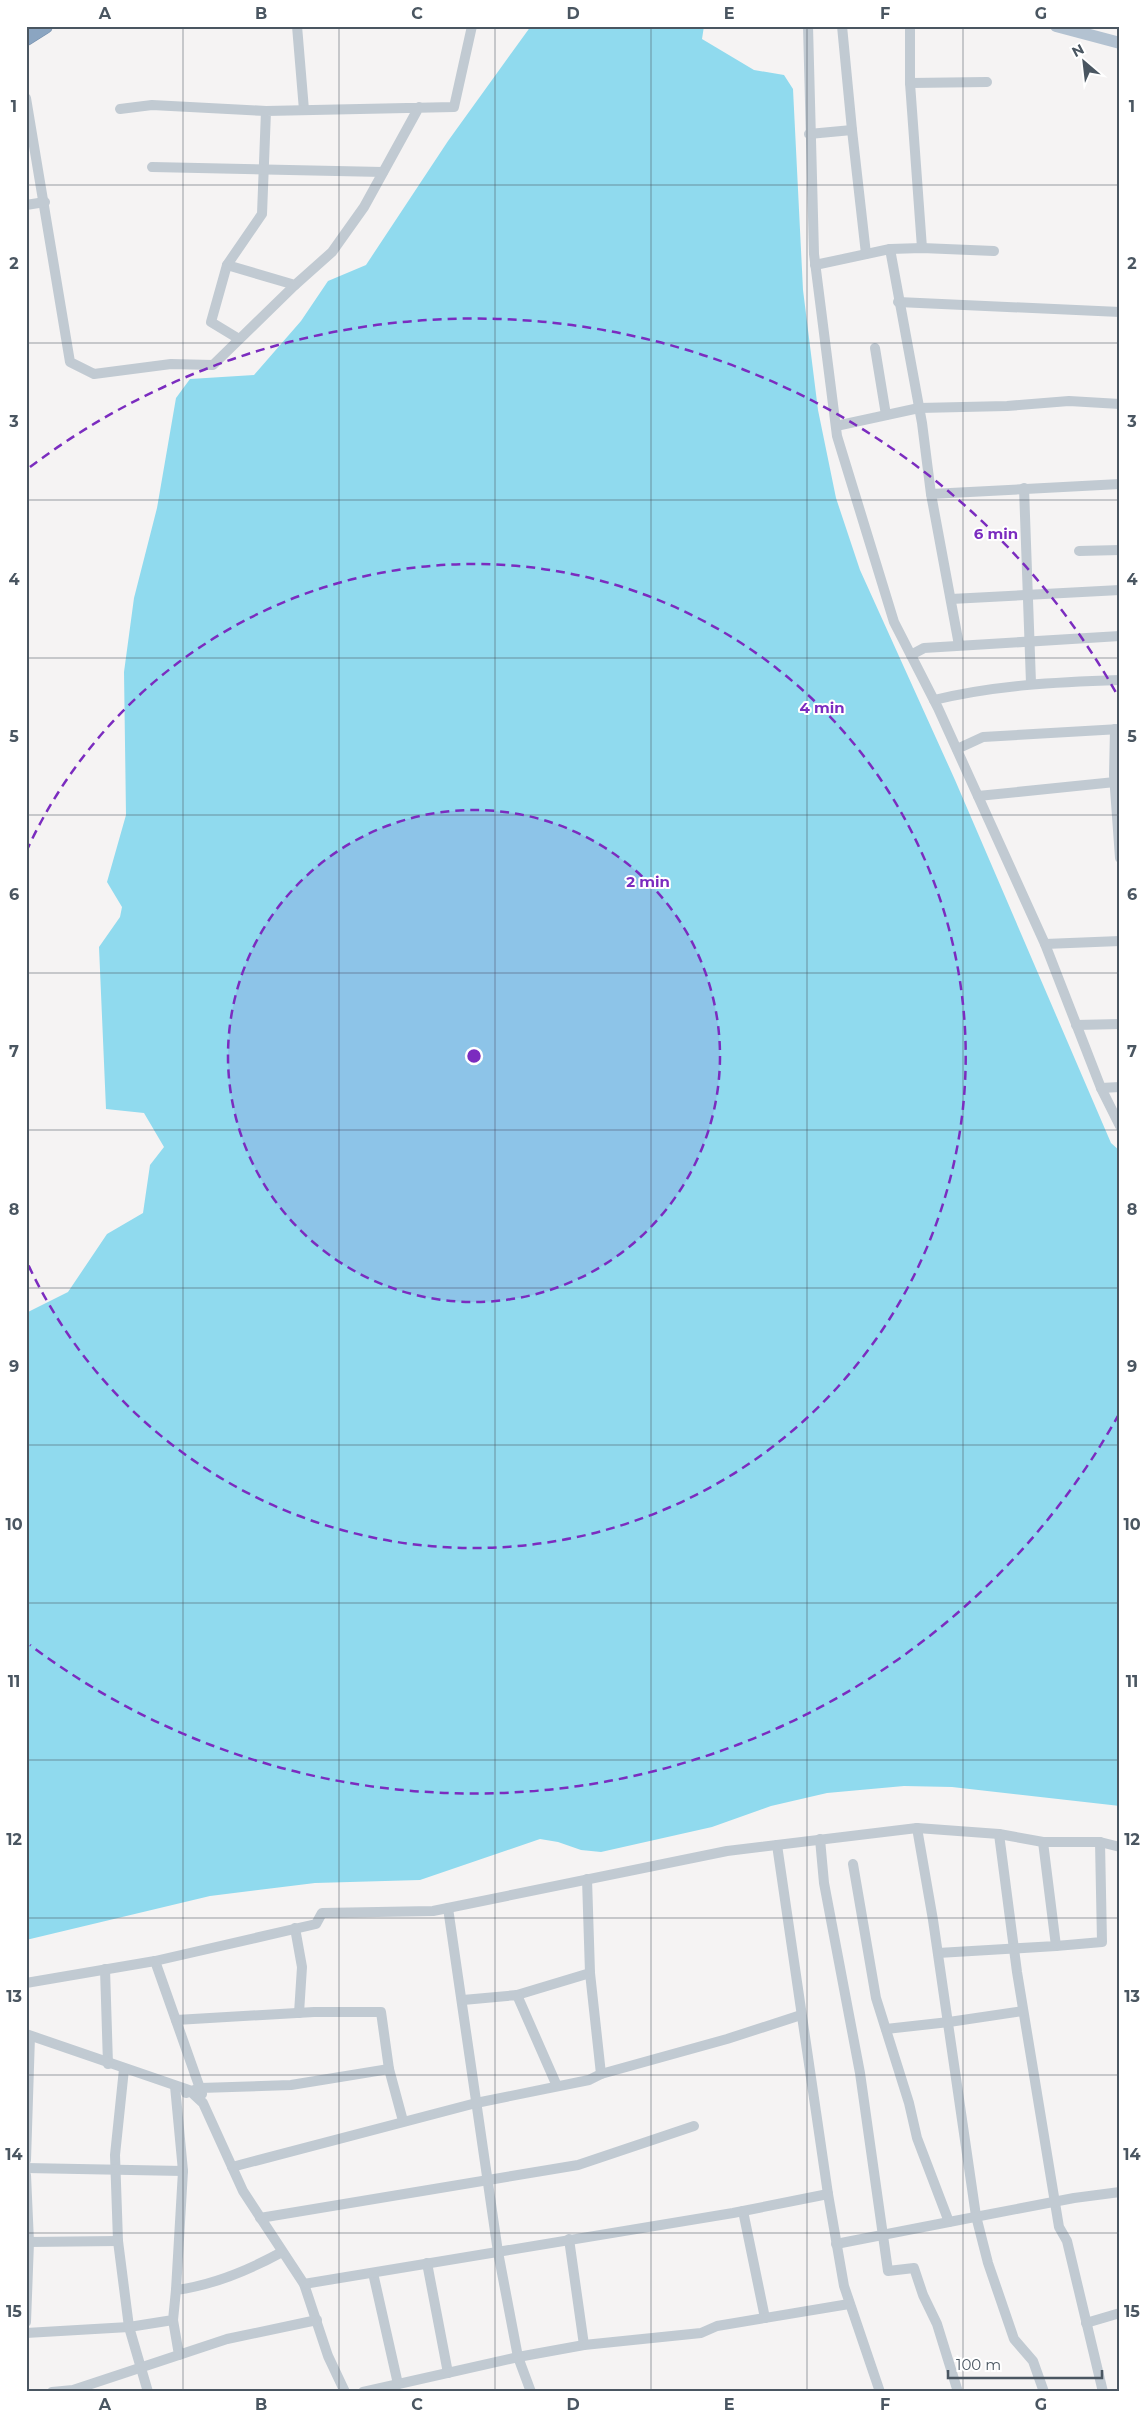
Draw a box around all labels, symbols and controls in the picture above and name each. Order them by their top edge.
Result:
text: A [98,4,112,23]
text: B [255,4,267,23]
text: C [411,4,423,23]
text: D [566,4,580,23]
text: E [724,4,734,23]
text: F [880,4,890,23]
text: G [1035,4,1047,23]
north arrow [1058,38,1108,88]
text: N [1069,40,1087,61]
text: 1 [11,97,17,116]
text: 1 [1129,97,1135,116]
text: 2 [9,254,19,273]
text: 2 [1127,254,1137,273]
text: 3 [8,412,19,431]
text: 3 [1126,412,1137,431]
text: 6 min [974,524,1018,543]
text: 4 [8,570,20,589]
text: 4 [1126,570,1138,589]
text: 4 min [799,698,845,717]
text: 5 [9,727,19,746]
text: 5 [1127,727,1137,746]
text: 2 min [626,872,670,891]
text: 6 [9,885,19,904]
text: 6 [1127,885,1137,904]
text: 7 [9,1042,19,1061]
text: 7 [1127,1042,1137,1061]
centre of rings [465,1047,483,1065]
text: 8 [9,1200,19,1219]
text: 8 [1127,1200,1137,1219]
text: 9 [9,1357,19,1376]
text: 9 [1127,1357,1137,1376]
text: 10 [5,1515,23,1534]
text: 10 [1123,1515,1141,1534]
text: 11 [8,1672,20,1691]
text: 11 [1126,1672,1138,1691]
text: 12 [6,1830,22,1849]
text: 12 [1124,1830,1140,1849]
text: 13 [6,1987,22,2006]
text: 13 [1124,1987,1140,2006]
text: 14 [5,2145,23,2164]
text: 14 [1123,2145,1141,2164]
text: 15 [6,2302,22,2321]
text: 15 [1124,2302,1140,2321]
scale bar [948,2348,1102,2380]
text: 100 m [956,2355,1001,2374]
text: A [98,2395,112,2414]
text: B [255,2395,267,2414]
text: C [411,2395,423,2414]
text: D [566,2395,580,2414]
text: E [724,2395,734,2414]
text: F [880,2395,890,2414]
text: G [1035,2395,1047,2414]

